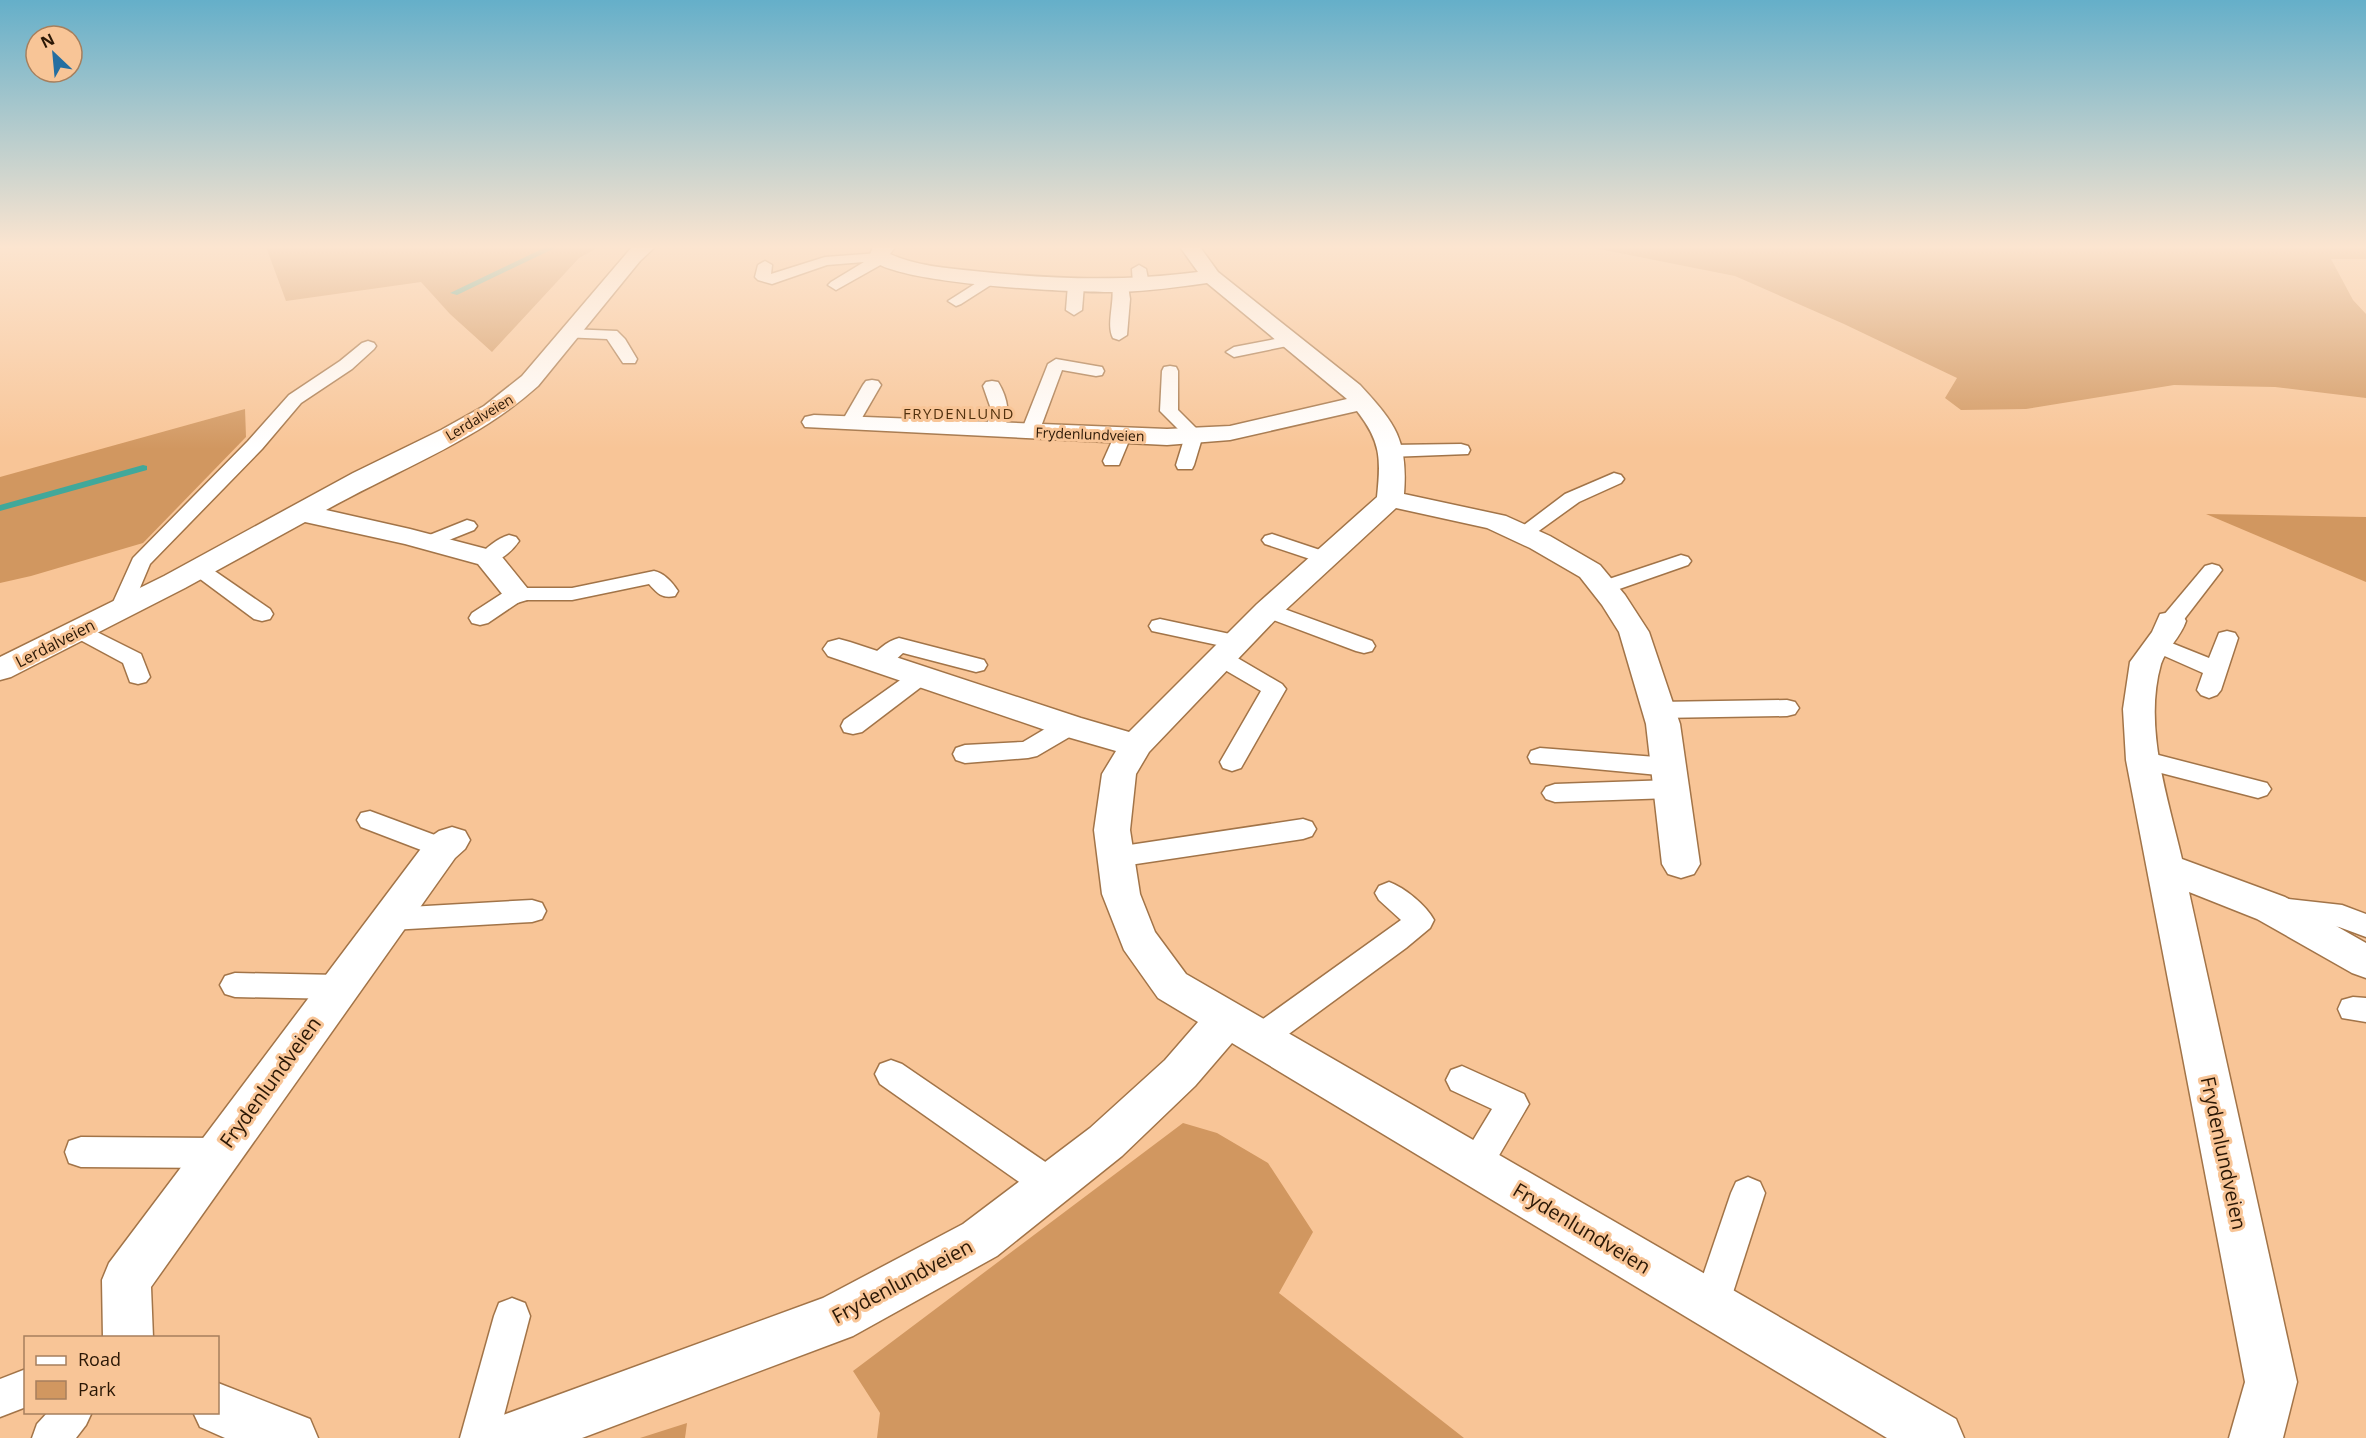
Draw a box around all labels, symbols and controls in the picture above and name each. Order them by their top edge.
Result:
north arrow [24,24,84,84]
text: N [37,28,58,53]
street label: Lerdalveien [442,389,516,445]
district label: FRYDENLUND [903,403,1015,423]
street label: Frydenlundveien [1035,423,1145,445]
street label: Lerdalveien [12,614,98,672]
street label: Frydenlundveien [213,1011,327,1153]
street label: Frydenlundveien [2195,1074,2253,1232]
street label: Frydenlundveien [1508,1176,1656,1280]
street label: Frydenlundveien [827,1232,977,1330]
legend [24,1336,219,1414]
text: Road [78,1347,121,1371]
text: Park [78,1377,116,1401]

